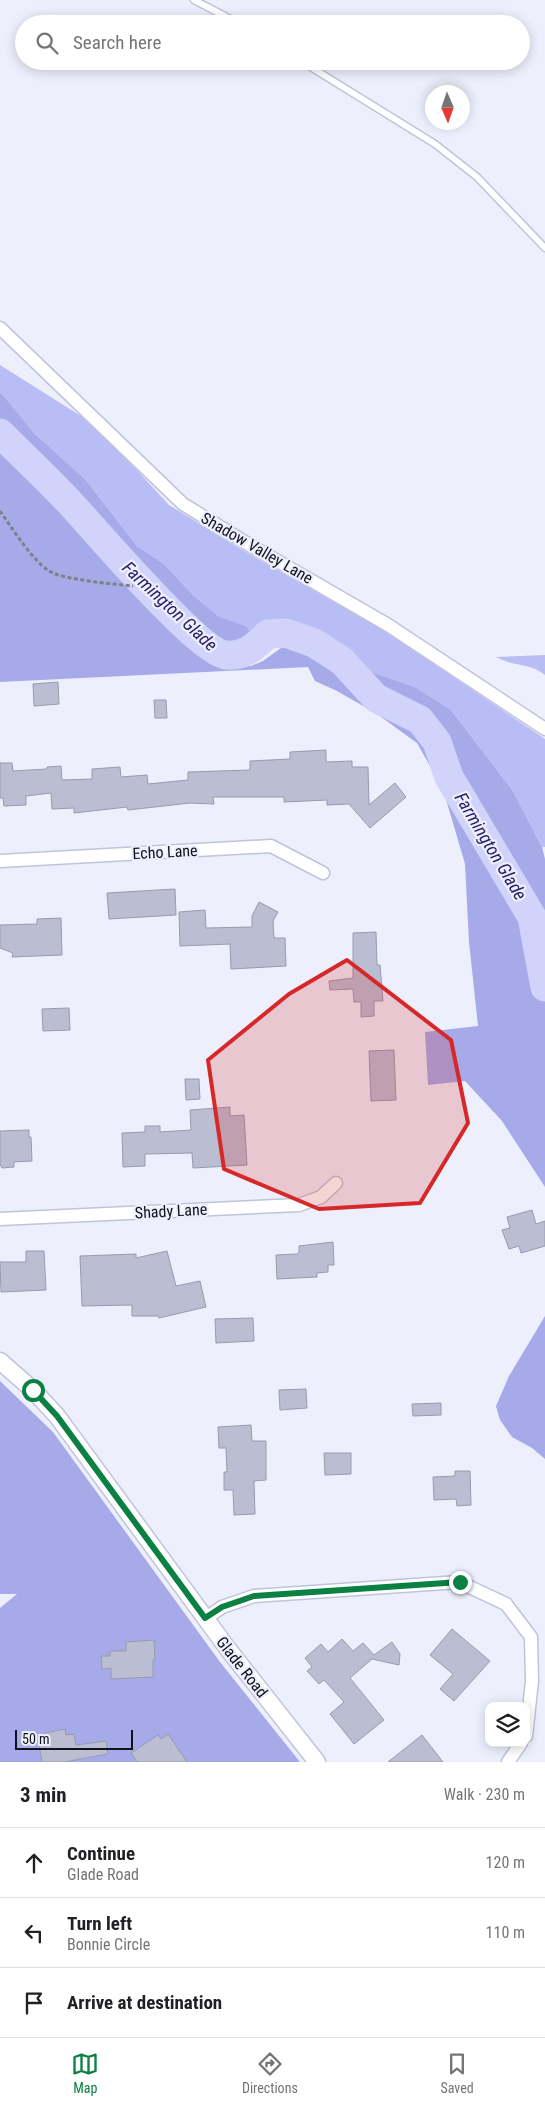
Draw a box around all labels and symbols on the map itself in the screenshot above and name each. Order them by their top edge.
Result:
north arrow [425,85,470,130]
street label: Shadow Valley Lane [198,508,316,588]
water label: Farmington Glade [118,557,222,655]
water label: Farmington Glade [451,788,531,904]
street label: Echo Lane [132,841,198,863]
street label: Shady Lane [134,1200,208,1222]
route start [22,1379,45,1402]
route end [449,1571,472,1594]
street label: Glade Road [212,1633,272,1701]
scale bar [15,1727,132,1750]

